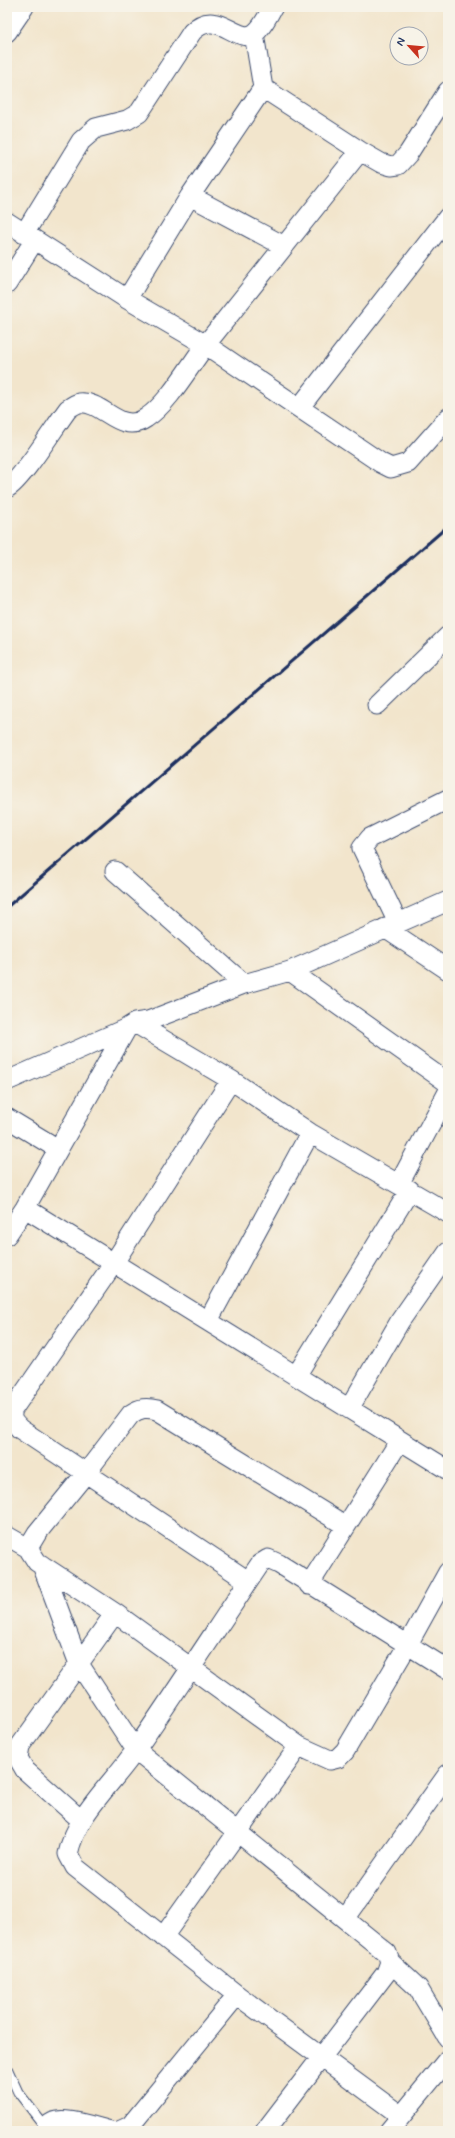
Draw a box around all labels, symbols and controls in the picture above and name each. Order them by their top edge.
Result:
north arrow [389,26,429,66]
text: N [393,35,409,48]

